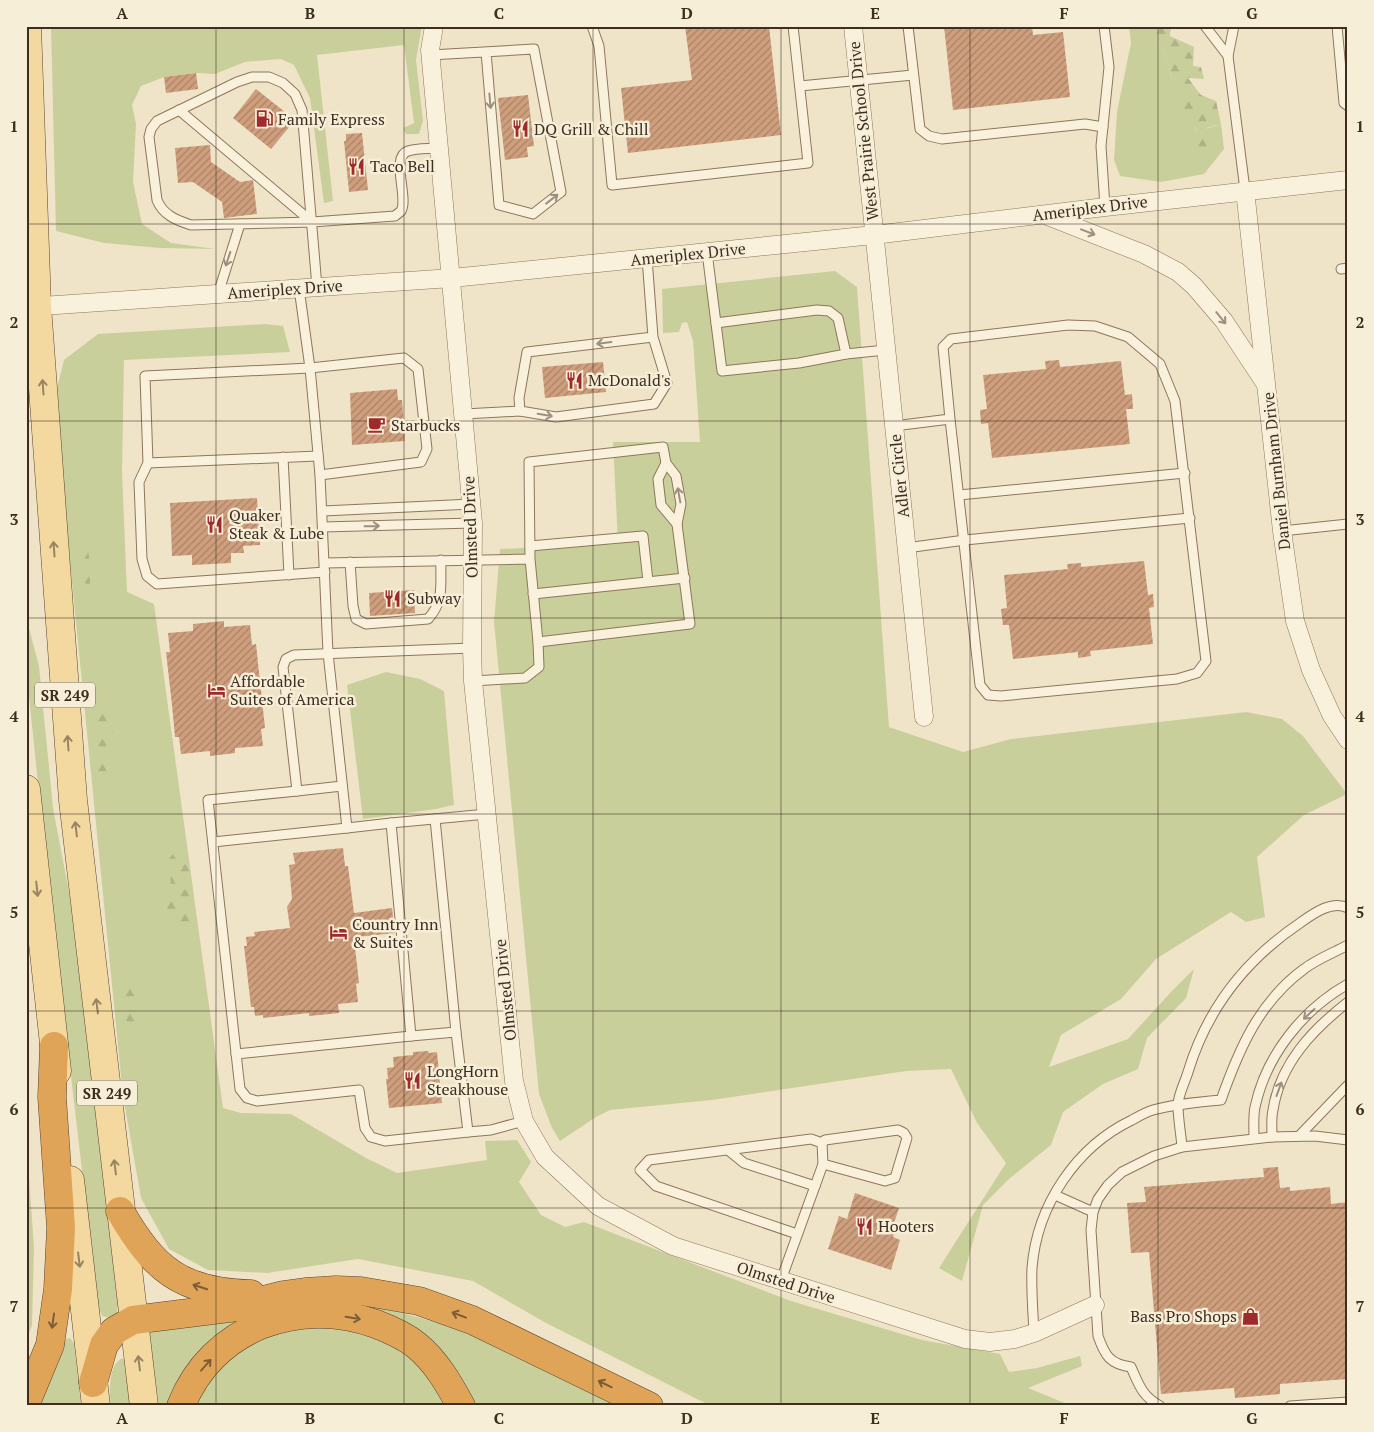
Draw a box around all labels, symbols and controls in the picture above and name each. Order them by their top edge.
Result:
text: A [116,2,128,24]
text: B [305,2,315,24]
text: C [494,2,504,24]
text: D [681,2,693,24]
text: E [870,2,880,24]
text: F [1059,2,1069,24]
text: G [1246,2,1258,24]
street label: West Prairie School Drive [843,40,883,222]
one-way arrow [485,93,495,109]
place label: Family Express [278,108,385,130]
fuel station icon: Family Express [254,109,274,129]
text: 1 [9,115,19,137]
text: 1 [1355,115,1365,137]
place label: DQ Grill & Chill [534,118,649,140]
restaurant icon: DQ Grill & Chill [510,119,530,139]
place label: Taco Bell [370,155,435,177]
restaurant icon: Taco Bell [346,156,366,176]
street label: Ameriplex Drive [1031,190,1149,226]
one-way arrow [545,194,558,205]
one-way arrow [1079,228,1095,237]
street label: Ameriplex Drive [629,237,747,271]
one-way arrow [223,251,233,267]
street label: Ameriplex Drive [227,274,343,304]
text: 2 [9,311,19,333]
one-way arrow [1216,311,1227,324]
text: 2 [1355,311,1365,333]
one-way arrow [597,338,613,348]
place label: McDonald's [588,369,671,391]
restaurant icon: McDonald's [564,370,584,390]
one-way arrow [38,380,47,396]
street label: Daniel Burnham Drive [1257,391,1295,551]
one-way arrow [536,411,552,421]
place label: Starbucks [391,414,460,436]
cafe icon: Starbucks [367,415,387,435]
street label: Adler Circle [884,433,914,519]
street label: Olmsted Drive [457,475,483,579]
one-way arrow [674,487,684,503]
place label: Quaker Steak & Lube [229,504,324,544]
text: 3 [9,508,19,530]
text: 3 [1355,508,1365,530]
restaurant icon: Quaker Steak & Lube [205,514,225,534]
one-way arrow [364,521,380,530]
one-way arrow [50,542,59,558]
place label: Subway [407,587,462,609]
restaurant icon: Subway [383,588,403,608]
place label: Affordable Suites of America [230,670,355,710]
hotel icon: Affordable Suites of America [206,680,226,700]
road number: SR 249 [35,682,95,708]
text: 4 [9,705,19,727]
text: 4 [1355,705,1365,727]
one-way arrow [64,735,73,751]
one-way arrow [71,821,81,837]
one-way arrow [32,881,42,897]
text: 5 [9,901,19,923]
text: 5 [1355,901,1365,923]
place label: Country Inn & Suites [352,913,439,953]
hotel icon: Country Inn & Suites [328,923,348,943]
street label: Olmsted Drive [489,938,521,1042]
one-way arrow [92,998,102,1014]
one-way arrow [1303,1008,1316,1020]
place label: LongHorn Steakhouse [427,1060,508,1100]
restaurant icon: LongHorn Steakhouse [403,1070,423,1090]
road number: SR 249 [77,1080,137,1106]
one-way arrow [1275,1082,1284,1097]
text: 6 [9,1098,19,1120]
text: 6 [1355,1098,1365,1120]
one-way arrow [110,1160,120,1176]
place label: Hooters [878,1215,934,1237]
restaurant icon: Hooters [854,1216,874,1236]
one-way arrow [74,1251,84,1267]
street label: Olmsted Drive [734,1256,838,1308]
one-way arrow [192,1282,208,1291]
text: 7 [9,1295,19,1317]
text: 7 [1355,1295,1365,1317]
place label: Bass Pro Shops [1130,1305,1237,1327]
shop icon: Bass Pro Shops [1241,1306,1261,1326]
one-way arrow [451,1310,467,1319]
one-way arrow [48,1313,58,1329]
one-way arrow [345,1313,361,1323]
one-way arrow [134,1355,144,1371]
one-way arrow [201,1358,212,1371]
one-way arrow [598,1379,613,1389]
text: A [116,1407,128,1429]
text: B [305,1407,315,1429]
text: C [494,1407,504,1429]
text: D [681,1407,693,1429]
text: E [870,1407,880,1429]
text: F [1059,1407,1069,1429]
text: G [1246,1407,1258,1429]

